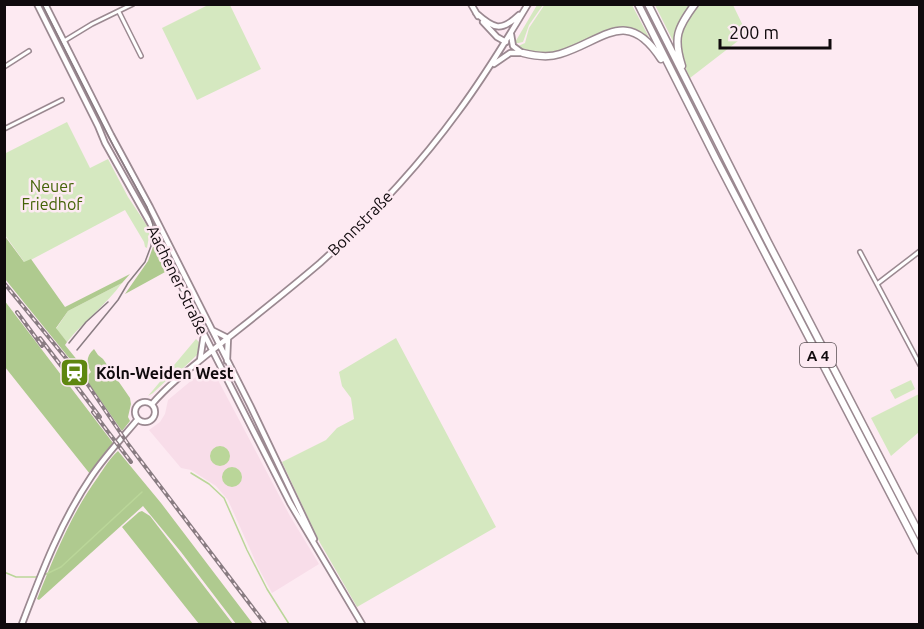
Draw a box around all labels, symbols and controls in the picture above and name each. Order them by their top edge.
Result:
scale bar [720,12,830,50]
text: 200 m [729,22,779,42]
park label: Neuer Friedhof [22,177,83,213]
street label: Bonnstraße [324,187,396,259]
street label: Aachener Straße [144,223,212,337]
road number: A 4 [800,343,836,367]
station icon: Köln-Weiden West [59,357,91,389]
place label: Köln-Weiden West [96,364,234,382]

